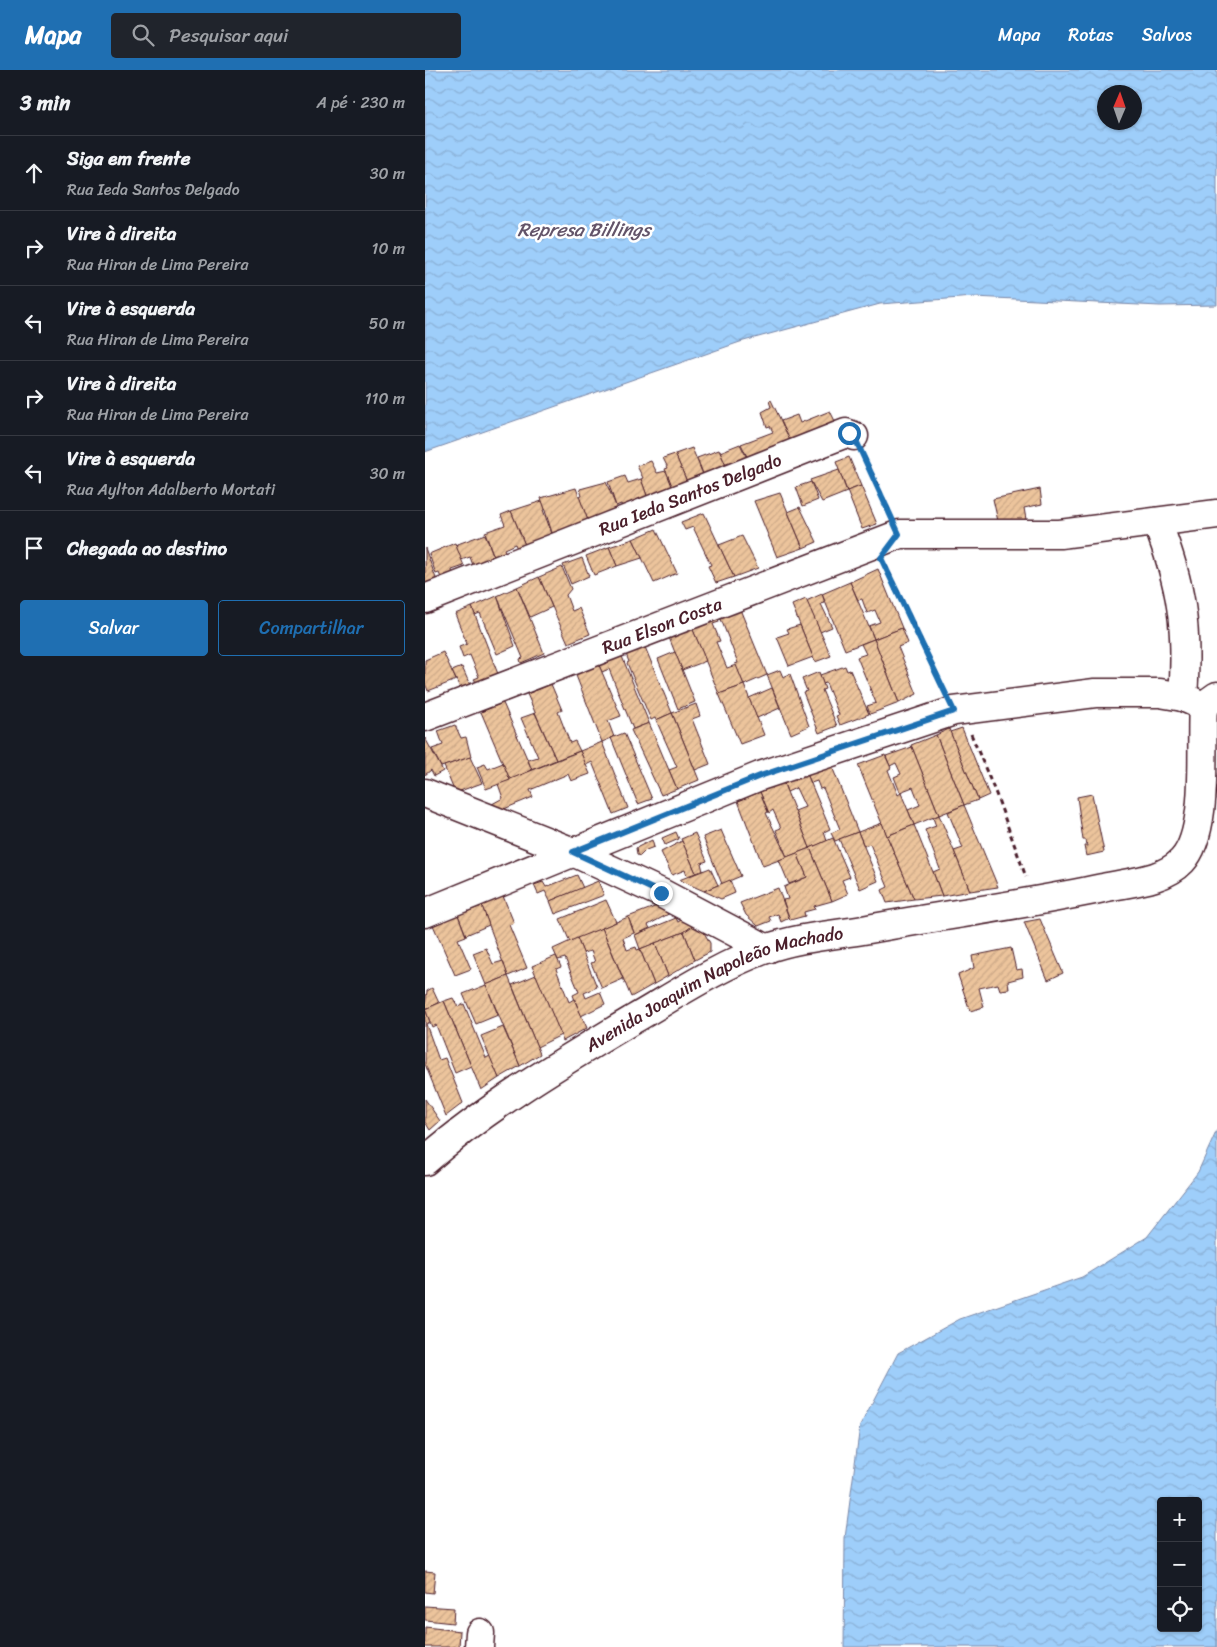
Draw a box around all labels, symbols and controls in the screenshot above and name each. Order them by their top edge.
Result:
search box [111,13,461,58]
text: Mapa [25,14,81,56]
text: Pesquisar aqui [169,19,288,52]
text: Mapa [998,19,1040,51]
text: Rotas [1068,19,1114,51]
text: Salvos [1142,19,1192,51]
icon: search [129,21,157,49]
text: 3 min [20,84,70,122]
north arrow [1097,85,1142,130]
text: A pé · 230 m [316,88,405,117]
text: Siga em frente [67,142,190,175]
icon: ahead [20,159,48,187]
text: 30 m [370,159,405,188]
text: Rua Ieda Santos Delgado [67,175,240,204]
water label: Represa Billings [517,213,653,246]
text: Vire à direita [67,217,176,250]
icon: right [20,234,48,262]
text: 10 m [372,234,405,263]
text: Rua Hiran de Lima Pereira [67,250,249,279]
text: Vire à esquerda [67,292,195,325]
icon: left [20,309,48,337]
text: 50 m [369,309,405,338]
text: Rua Hiran de Lima Pereira [67,325,249,354]
text: Vire à direita [67,367,176,400]
icon: right [20,384,48,412]
text: 110 m [365,384,405,413]
text: Rua Hiran de Lima Pereira [67,400,249,429]
route start [838,422,861,445]
text: Vire à esquerda [67,442,195,475]
street label: Rua Ieda Santos Delgado [594,444,786,545]
icon: left [20,459,48,487]
text: 30 m [370,459,405,488]
text: Rua Aylton Adalberto Mortati [67,475,275,504]
text: Chegada ao destino [67,532,227,565]
icon: arrive [20,534,48,562]
street label: Rua Elson Costa [597,588,728,663]
button: Salvar [20,600,208,656]
button: Compartilhar [218,600,405,656]
route end [650,882,673,905]
street label: Avenida Joaquim Napoleão Machado [578,917,845,1061]
map controls [1157,1497,1202,1632]
button: + [1157,1497,1202,1542]
button: − [1157,1542,1202,1587]
button: locate [1157,1587,1202,1632]

